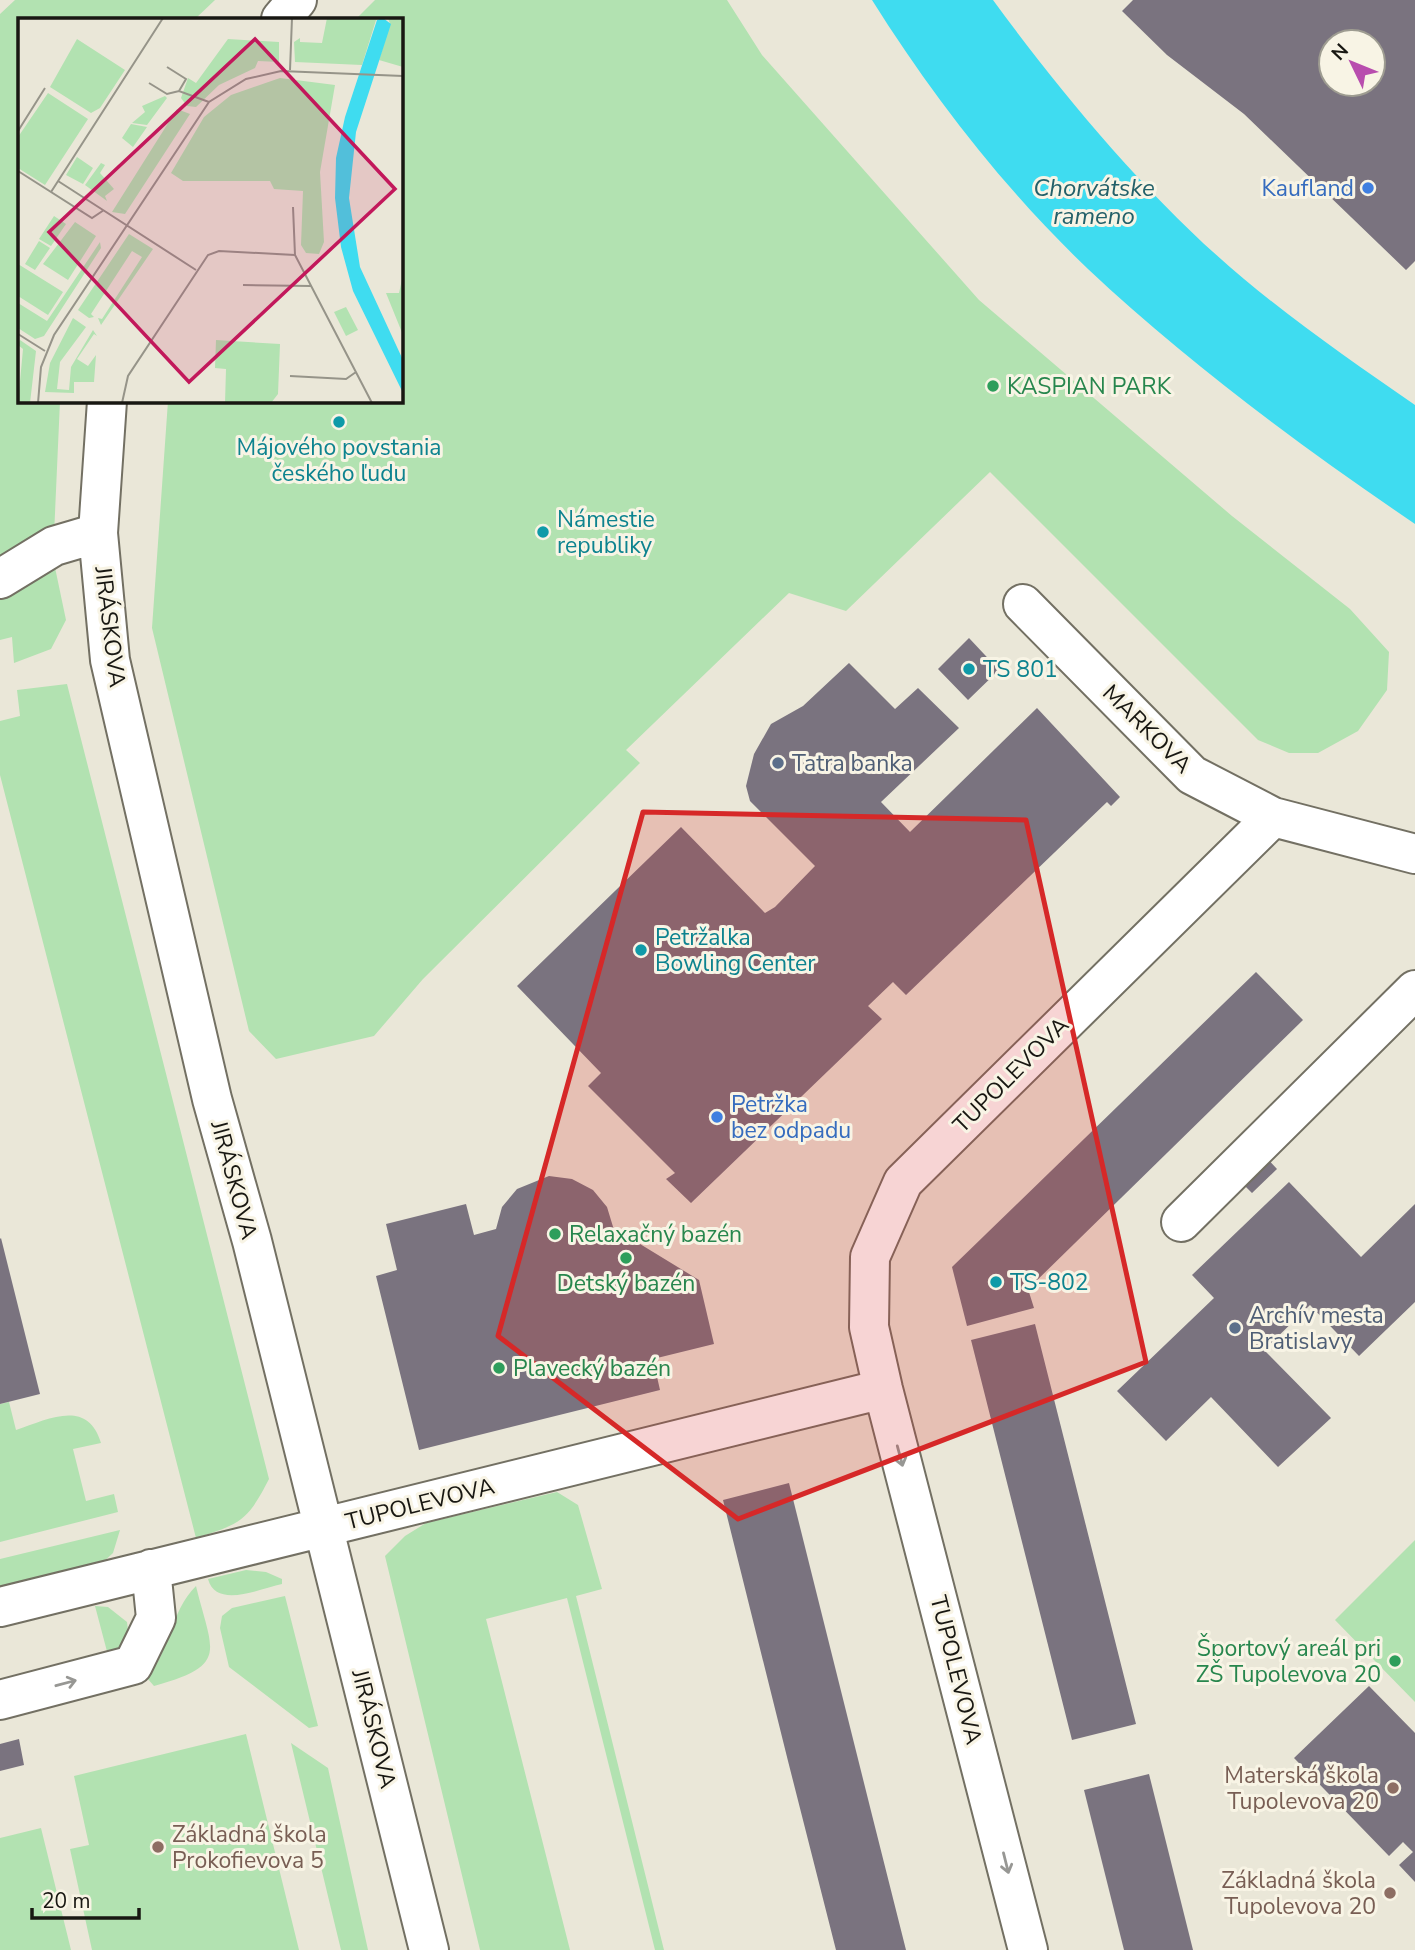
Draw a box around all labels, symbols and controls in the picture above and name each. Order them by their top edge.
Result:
inset map [18,18,402,402]
north arrow [1317,28,1387,98]
text: N [1326,38,1355,66]
water label: Chorvátske rameno [1033,172,1155,232]
place label: Kaufland [1261,173,1354,204]
marker: Kaufland [1360,180,1376,196]
place label: KASPIAN PARK [1007,371,1172,402]
marker: KASPIAN PARK [985,378,1001,394]
marker: Májového povstania českého ľudu [331,414,347,430]
place label: Májového povstania českého ľudu [237,432,442,489]
place label: Námestie republiky [557,504,655,561]
marker: Námestie republiky [535,524,551,540]
street label: JIRÁSKOVA [87,564,133,689]
place label: TS 801 [983,654,1058,685]
marker: TS 801 [961,661,977,677]
street label: MARKOVA [1096,678,1198,780]
place label: Tatra banka [792,748,913,779]
marker: Tatra banka [770,755,786,771]
place label: Petržalka Bowling Center [655,922,816,979]
marker: Petržalka Bowling Center [633,942,649,958]
street label: TUPOLEVOVA [946,1010,1076,1140]
place label: Petržka bez odpadu [731,1089,851,1146]
marker: Petržka bez odpadu [709,1109,725,1125]
street label: JIRÁSKOVA [203,1116,265,1243]
place label: Relaxačný bazén [569,1219,742,1250]
marker: Relaxačný bazén [547,1226,563,1242]
marker: Detský bazén [618,1250,634,1266]
place label: TS-802 [1010,1267,1089,1298]
place label: Detský bazén [557,1268,695,1299]
marker: TS-802 [988,1274,1004,1290]
place label: Archív mesta Bratislavy [1249,1300,1384,1357]
marker: Archív mesta Bratislavy [1227,1320,1243,1336]
place label: Plavecký bazén [513,1353,671,1384]
marker: Plavecký bazén [491,1360,507,1376]
one-way arrow [894,1444,907,1466]
street label: TUPOLEVOVA [342,1470,498,1537]
street label: TUPOLEVOVA [923,1592,990,1748]
place label: Športový areál pri ZŠ Tupolevova 20 [1196,1633,1381,1690]
marker: Športový areál pri ZŠ Tupolevova 20 [1387,1653,1403,1669]
street label: JIRÁSKOVA [344,1665,404,1792]
one-way arrow [54,1676,77,1689]
place label: Materská škola Tupolevova 20 [1224,1760,1379,1817]
marker: Materská škola Tupolevova 20 [1385,1780,1401,1796]
place label: Základná škola Prokofievova 5 [172,1819,327,1876]
marker: Základná škola Prokofievova 5 [150,1839,166,1855]
one-way arrow [1000,1851,1013,1874]
place label: Základná škola Tupolevova 20 [1221,1865,1376,1922]
scale bar [32,1876,138,1920]
marker: Základná škola Tupolevova 20 [1382,1885,1398,1901]
text: 20 m [42,1887,91,1915]

